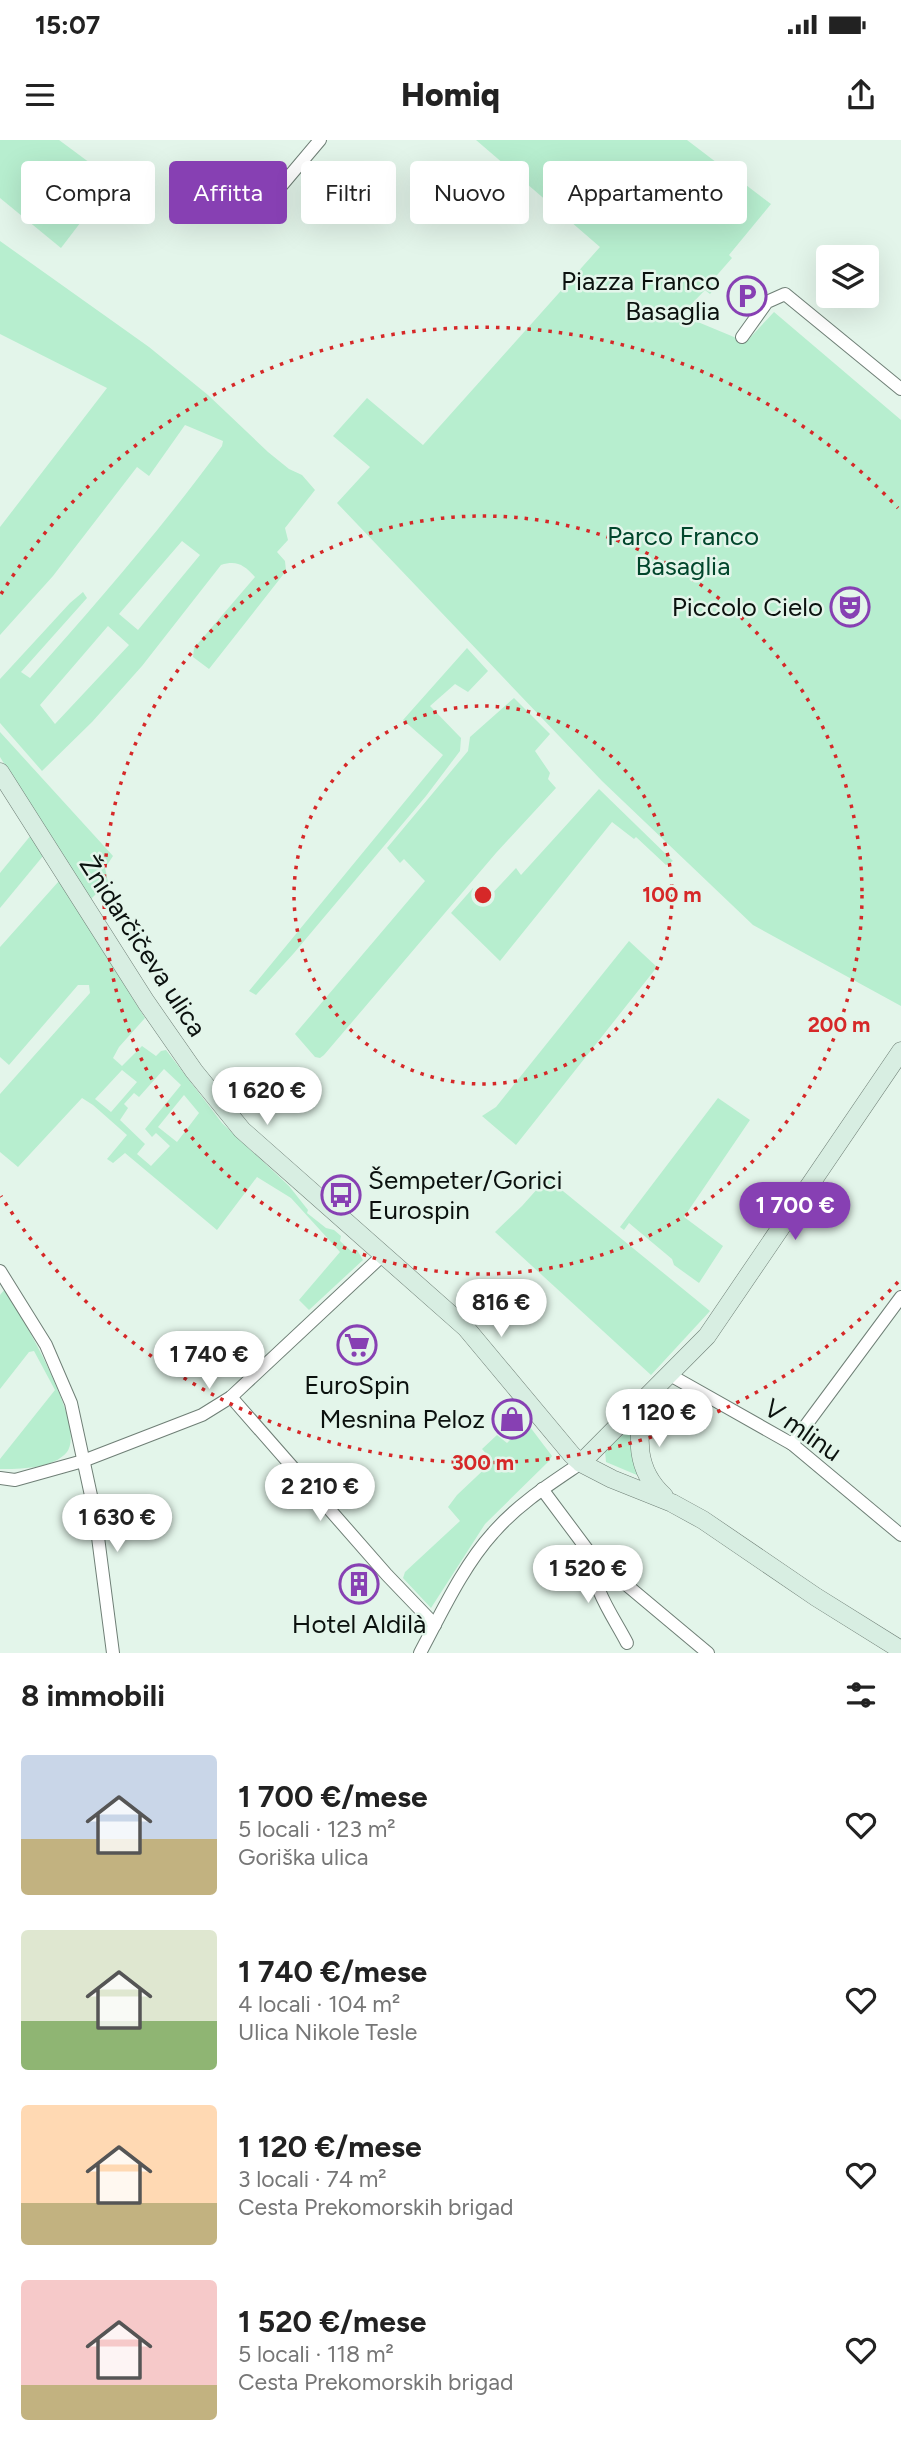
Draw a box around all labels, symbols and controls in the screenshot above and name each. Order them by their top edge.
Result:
text: 15:07 [35,9,100,41]
icon: menu [21,76,59,114]
text: Homiq [401,76,500,114]
icon: share [842,76,880,114]
chip: Compra [21,161,155,224]
chip: Affitta [169,161,287,224]
chip: Filtri [301,161,396,224]
chip: Nuovo [410,161,529,224]
chip: Appartamento [543,161,747,224]
map controls [816,245,879,308]
button: layers [816,245,879,308]
place label: Piazza Franco Basaglia [561,265,720,327]
parking icon: Piazza Franco Basaglia [726,275,768,317]
park label: Parco Franco Basaglia [607,520,759,582]
theatre icon: Piccolo Cielo [829,586,871,628]
place label: Piccolo Cielo [672,591,823,623]
street label: Žnidarčičeva ulica [73,850,213,1042]
text: 100 m [642,882,702,907]
centre of rings [471,883,495,907]
text: 200 m [808,1012,870,1037]
pin: 1 620 € [202,1068,332,1127]
text: 1 620 € [228,1076,306,1104]
place label: Šempeter/Gorici Eurospin [368,1164,562,1226]
bus stop icon: Šempeter/Gorici Eurospin [320,1174,362,1216]
pin: 1 700 € [730,1182,860,1242]
text: 1 700 € [755,1191,835,1219]
pin: 816 € [452,1280,550,1339]
text: 816 € [472,1288,530,1316]
supermarket icon: EuroSpin [336,1324,378,1366]
pin: 1 740 € [144,1332,274,1391]
text: 1 740 € [170,1340,248,1368]
place label: EuroSpin [304,1369,410,1401]
pin: 1 120 € [594,1390,724,1449]
street label: V mlinu [758,1392,848,1468]
shop icon: Mesnina Peloz [491,1398,533,1440]
text: 1 120 € [622,1398,696,1426]
place label: Mesnina Peloz [319,1403,485,1435]
text: 300 m [452,1450,514,1475]
pin: 2 210 € [255,1464,385,1523]
text: 2 210 € [281,1472,359,1500]
pin: 1 630 € [52,1494,182,1554]
text: 1 630 € [78,1503,156,1531]
pin: 1 520 € [523,1546,653,1605]
text: 1 520 € [549,1554,627,1582]
building icon: Hotel Aldilà [338,1563,380,1605]
place label: Hotel Aldilà [292,1608,426,1640]
icon: filters [842,1676,880,1714]
text: 8 immobili [21,1677,165,1714]
text: 1 700 €/mese [238,1778,428,1815]
icon: home [77,1783,161,1867]
icon: heart [842,1806,880,1844]
text: 5 locali · 123 m² [238,1815,396,1843]
text: Goriška ulica [238,1843,368,1871]
text: 1 740 €/mese [238,1953,427,1990]
icon: home [77,1958,161,2042]
icon: heart [842,1981,880,2019]
text: 4 locali · 104 m² [238,1990,400,2018]
text: Ulica Nikole Tesle [238,2018,417,2046]
text: 1 120 €/mese [238,2128,422,2165]
icon: home [77,2133,161,2217]
icon: heart [842,2156,880,2194]
text: 3 locali · 74 m² [238,2165,387,2193]
text: Cesta Prekomorskih brigad [238,2193,513,2221]
text: 1 520 €/mese [238,2303,426,2340]
icon: home [77,2308,161,2392]
icon: heart [842,2331,880,2369]
text: 5 locali · 118 m² [238,2340,394,2368]
text: Cesta Prekomorskih brigad [238,2368,513,2396]

